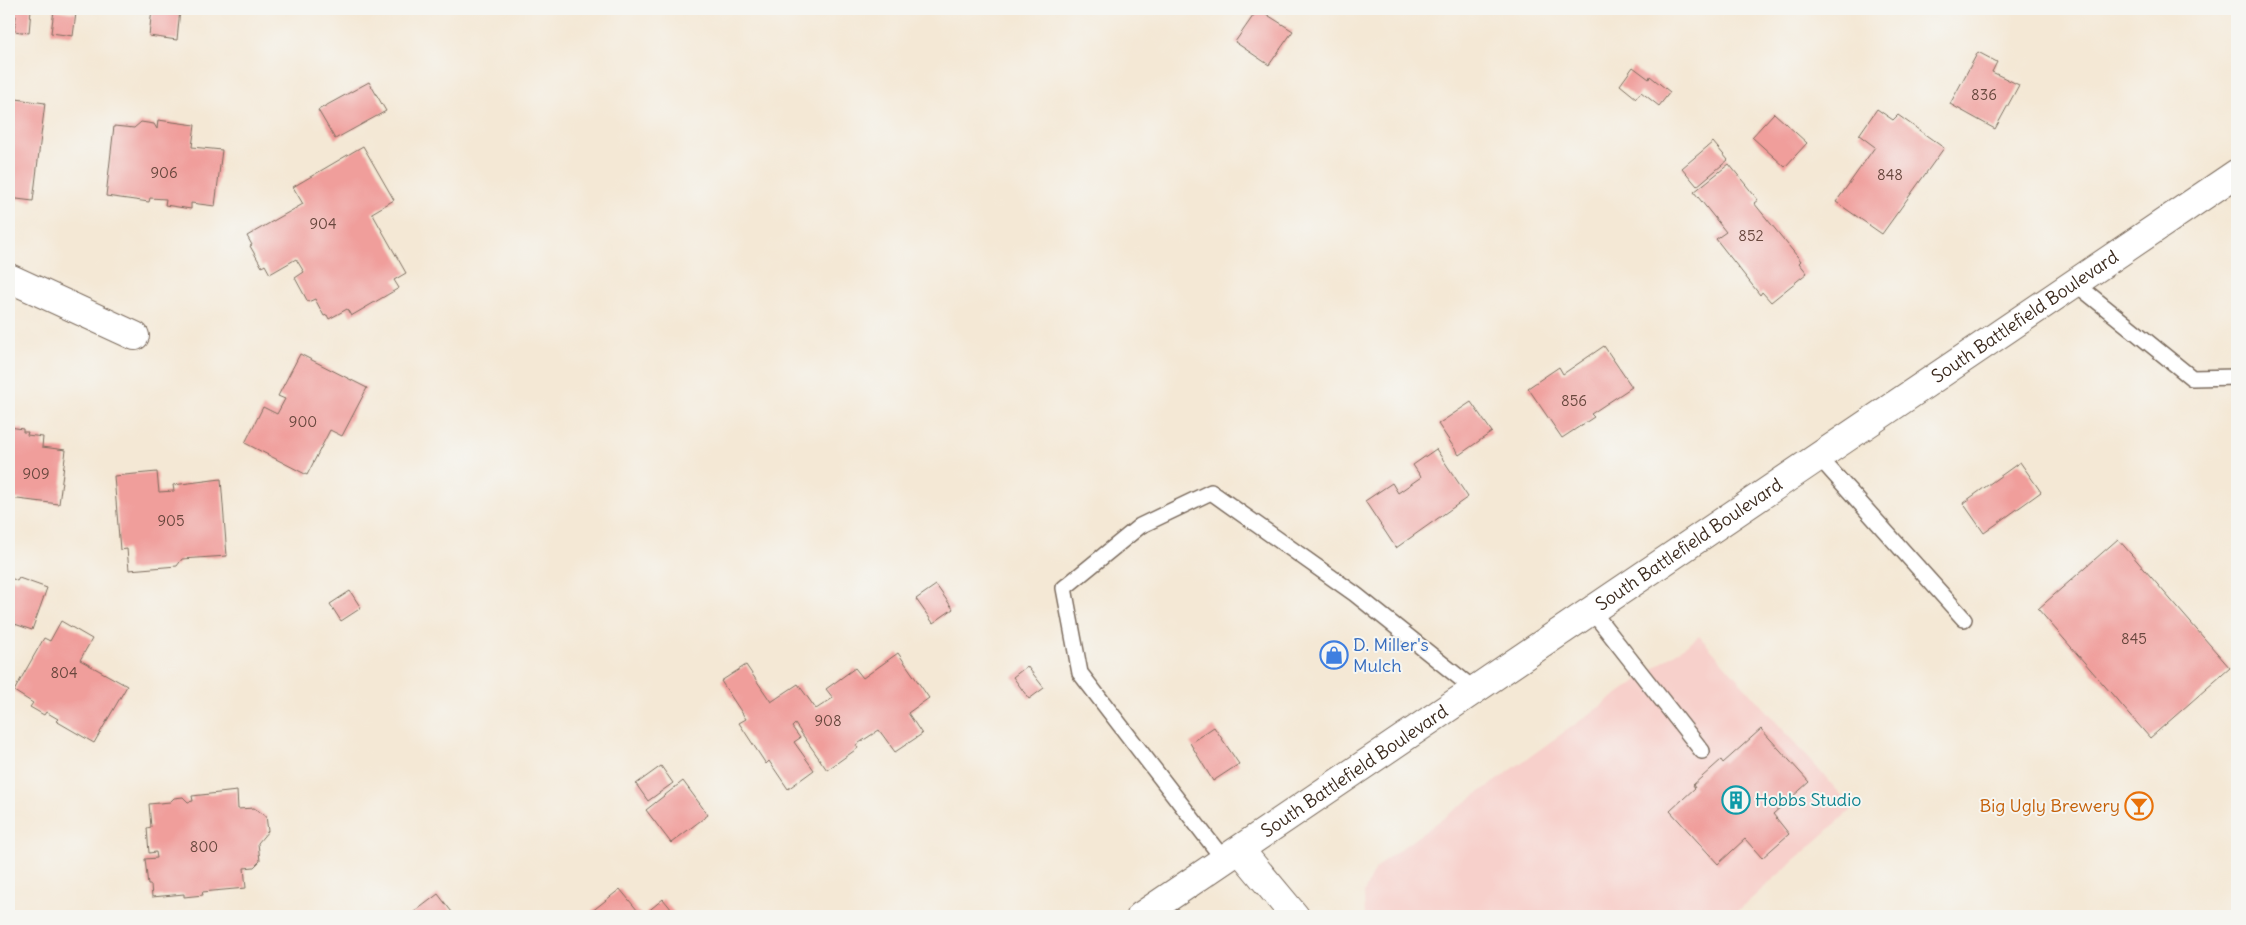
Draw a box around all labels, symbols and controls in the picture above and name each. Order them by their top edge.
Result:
house number: 836 [1971,85,1997,104]
house number: 906 [150,163,178,182]
house number: 848 [1877,165,1903,184]
house number: 904 [309,214,337,233]
house number: 852 [1738,226,1764,245]
street label: South Battlefield Boulevard [1927,245,2123,388]
house number: 856 [1561,391,1587,410]
house number: 900 [289,412,317,431]
house number: 909 [22,464,50,483]
street label: South Battlefield Boulevard [1591,472,1787,616]
house number: 905 [157,511,185,530]
house number: 845 [2121,629,2147,648]
place label: D. Miller's Mulch [1353,633,1429,677]
shop icon: D. Miller's Mulch [1319,640,1349,670]
house number: 804 [50,663,78,682]
street label: South Battlefield Boulevard [1256,699,1452,842]
house number: 908 [814,711,842,730]
building icon: Hobbs Studio [1721,785,1751,815]
place label: Hobbs Studio [1755,788,1861,811]
bar icon: Big Ugly Brewery [2124,791,2154,821]
place label: Big Ugly Brewery [1979,794,2120,817]
house number: 800 [190,837,218,856]

